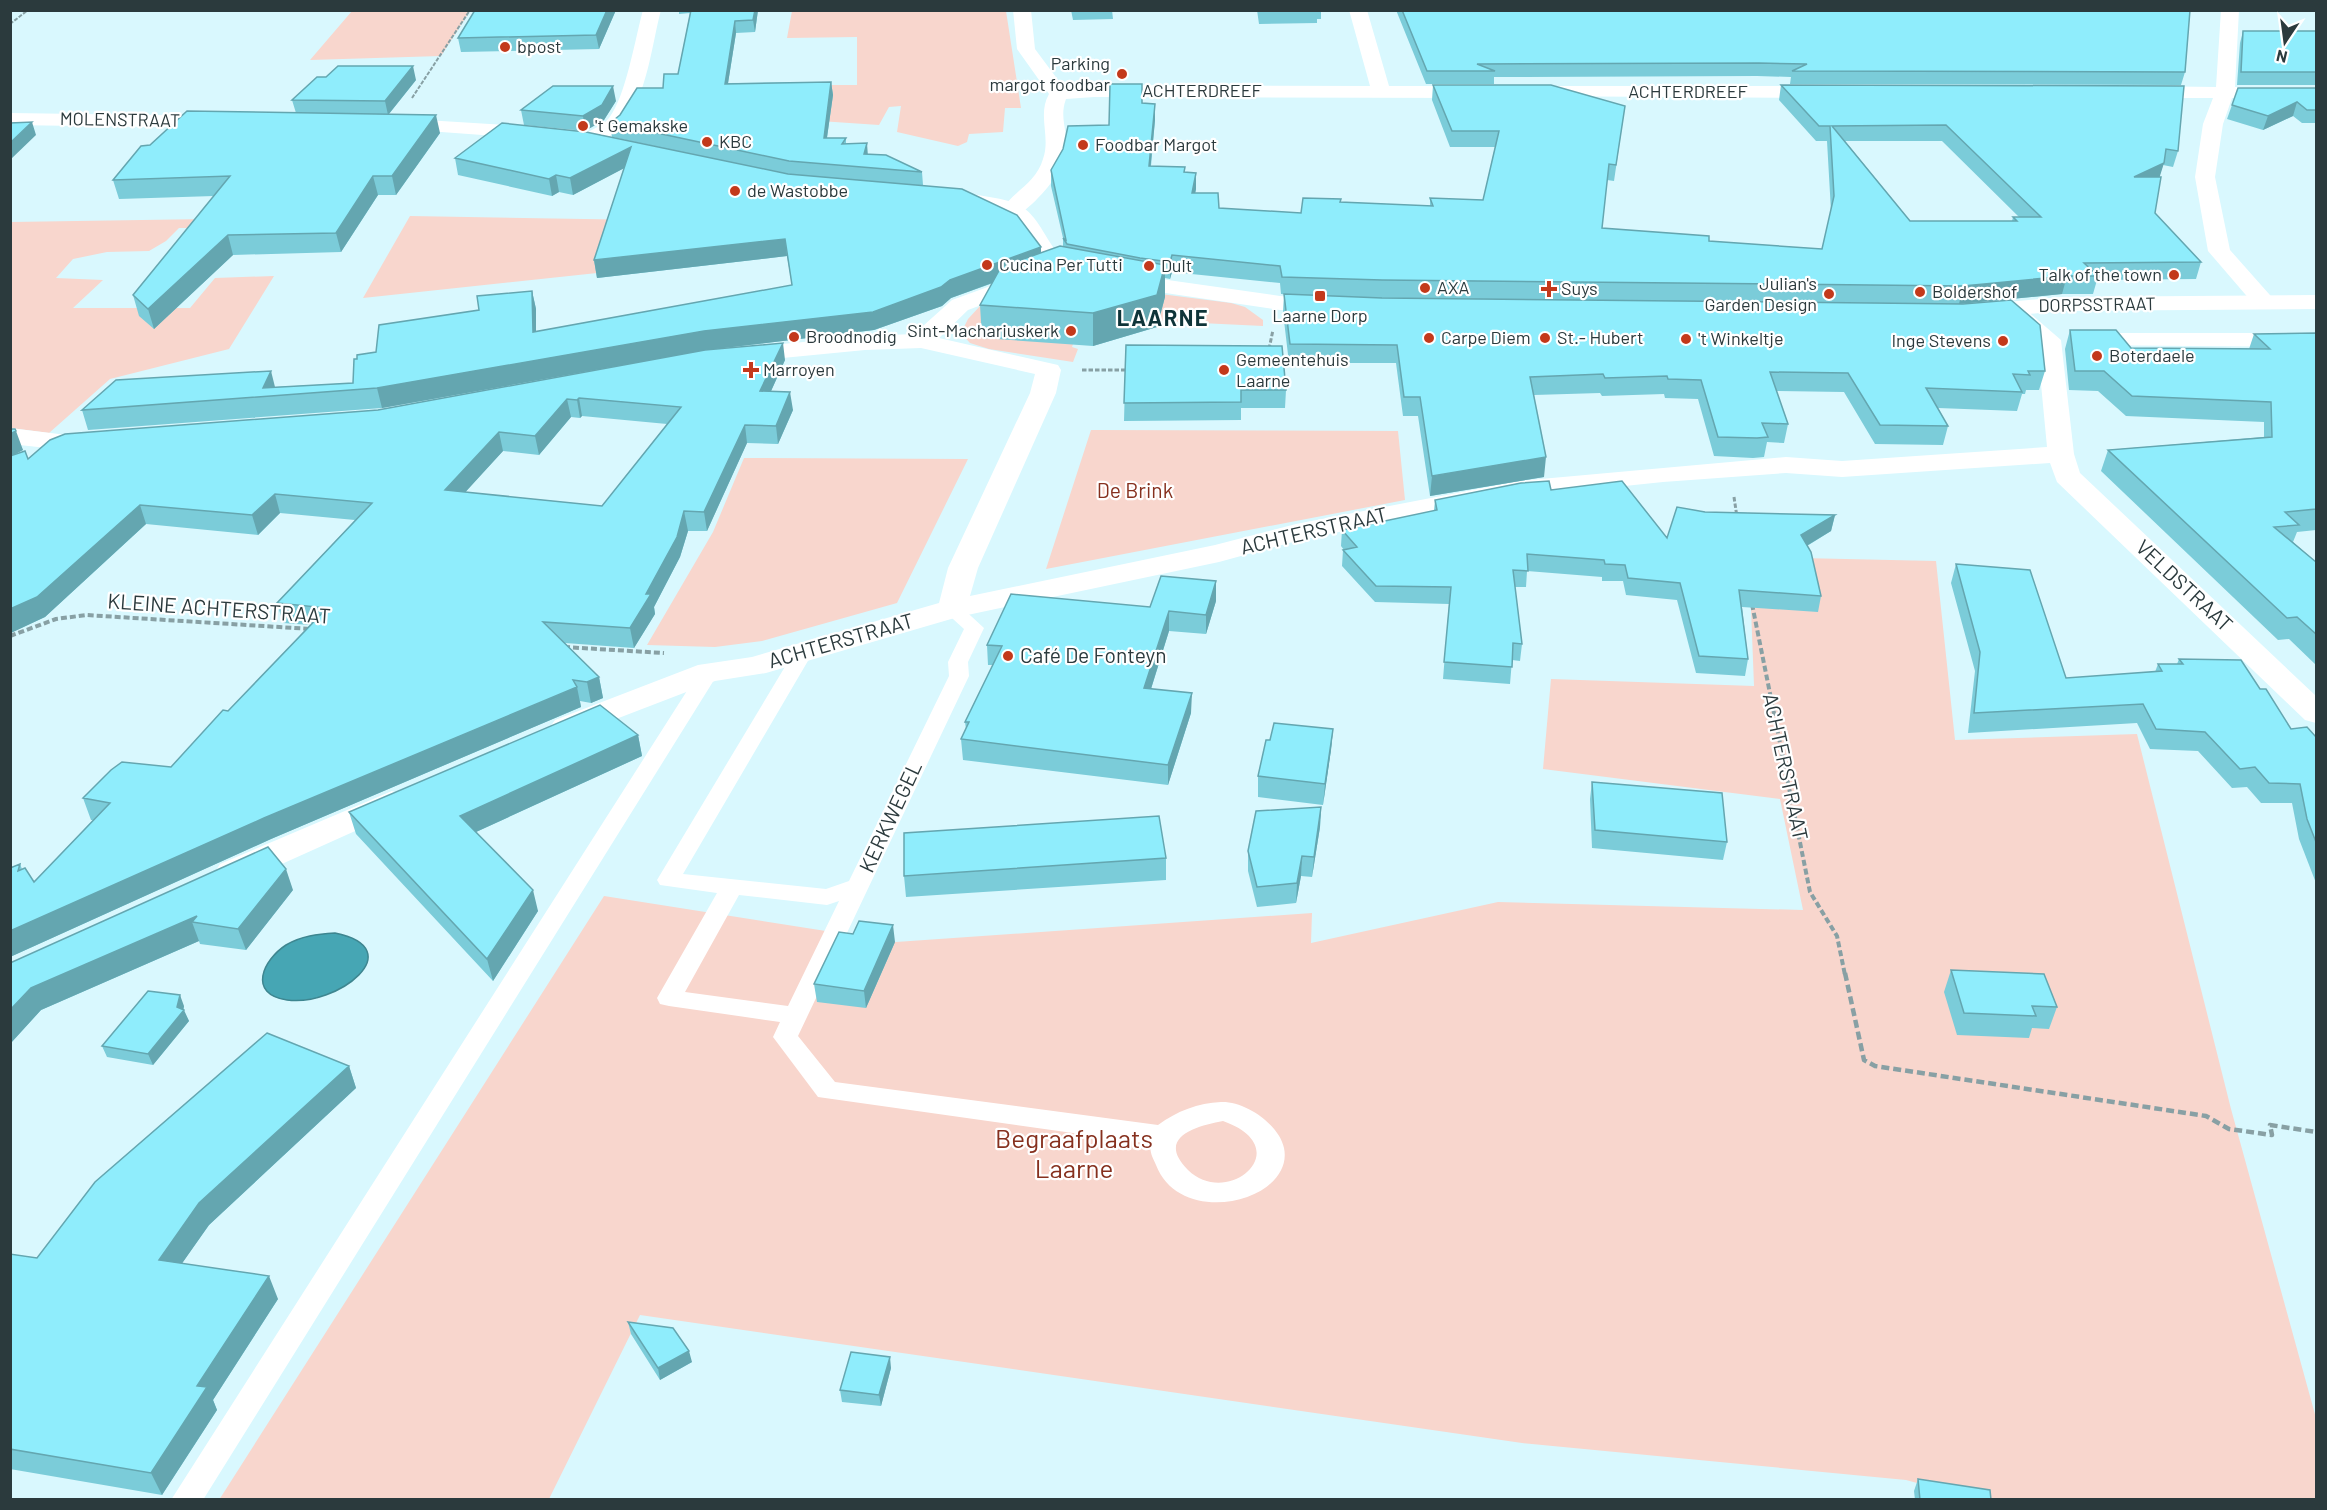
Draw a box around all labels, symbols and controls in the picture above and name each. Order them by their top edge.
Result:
north arrow [2255,12,2315,72]
place label: bpost [517,35,562,57]
marker: bpost [498,40,512,54]
text: N [2274,47,2289,68]
place label: Parking margot foodbar [990,52,1110,95]
marker: Parking margot foodbar [1115,67,1129,81]
street label: ACHTERDREEF [1142,79,1262,101]
street label: ACHTERDREEF [1628,80,1748,102]
street label: MOLENSTRAAT [60,107,180,131]
place label: 't Gemakske [595,114,688,136]
marker: 't Gemakske [576,119,590,133]
place label: KBC [719,130,752,152]
place label: Foodbar Margot [1095,133,1217,155]
marker: KBC [700,135,714,149]
marker: Foodbar Margot [1076,138,1090,152]
place label: de Wastobbe [747,179,848,201]
marker: de Wastobbe [728,184,742,198]
place label: Cucina Per Tutti [999,253,1123,275]
place label: Dult [1161,254,1192,276]
marker: Cucina Per Tutti [980,258,994,272]
marker: Dult [1142,259,1156,273]
place label: Talk of the town [2039,263,2162,285]
marker: Talk of the town [2167,268,2181,282]
place label: Julian's Garden Design [1705,272,1817,315]
place label: AXA [1437,276,1470,298]
place label: Suys [1561,277,1598,299]
place label: Boldershof [1932,280,2018,302]
marker: AXA [1418,281,1432,295]
marker: Suys [1542,282,1556,296]
marker: Boldershof [1913,285,1927,299]
marker: Julian's Garden Design [1822,287,1836,301]
marker: Laarne Dorp [1313,289,1327,303]
street label: DORPSSTRAAT [2038,292,2156,316]
district label: LAARNE [1117,304,1209,330]
place label: Laarne Dorp [1272,304,1368,326]
place label: Sint-Machariuskerk [907,319,1059,341]
marker: Sint-Machariuskerk [1064,324,1078,338]
place label: Broodnodig [806,325,897,347]
place label: Carpe Diem [1441,326,1531,348]
place label: St.- Hubert [1557,326,1643,348]
place label: 't Winkeltje [1698,327,1784,349]
place label: Inge Stevens [1891,329,1991,351]
marker: Broodnodig [787,330,801,344]
marker: Carpe Diem [1422,331,1436,345]
marker: St.- Hubert [1538,331,1552,345]
marker: 't Winkeltje [1679,332,1693,346]
marker: Inge Stevens [1996,334,2010,348]
place label: Boterdaele [2109,344,2195,366]
place label: Gemeentehuis Laarne [1236,348,1349,391]
marker: Boterdaele [2090,349,2104,363]
place label: Marroyen [763,358,835,380]
marker: Marroyen [744,363,758,377]
marker: Gemeentehuis Laarne [1217,363,1231,377]
park label: De Brink [1097,477,1173,502]
street label: ACHTERSTRAAT [1238,500,1390,559]
street label: VELDSTRAAT [2131,534,2239,636]
street label: KLEINE ACHTERSTRAAT [107,587,332,628]
street label: ACHTERSTRAAT [765,607,916,672]
place label: Café De Fonteyn [1020,642,1167,667]
marker: Café De Fonteyn [1001,649,1015,663]
street label: ACHTERSTRAAT [1759,691,1814,843]
street label: KERKWEGEL [853,757,926,876]
park label: Begraafplaats Laarne [995,1122,1153,1183]

